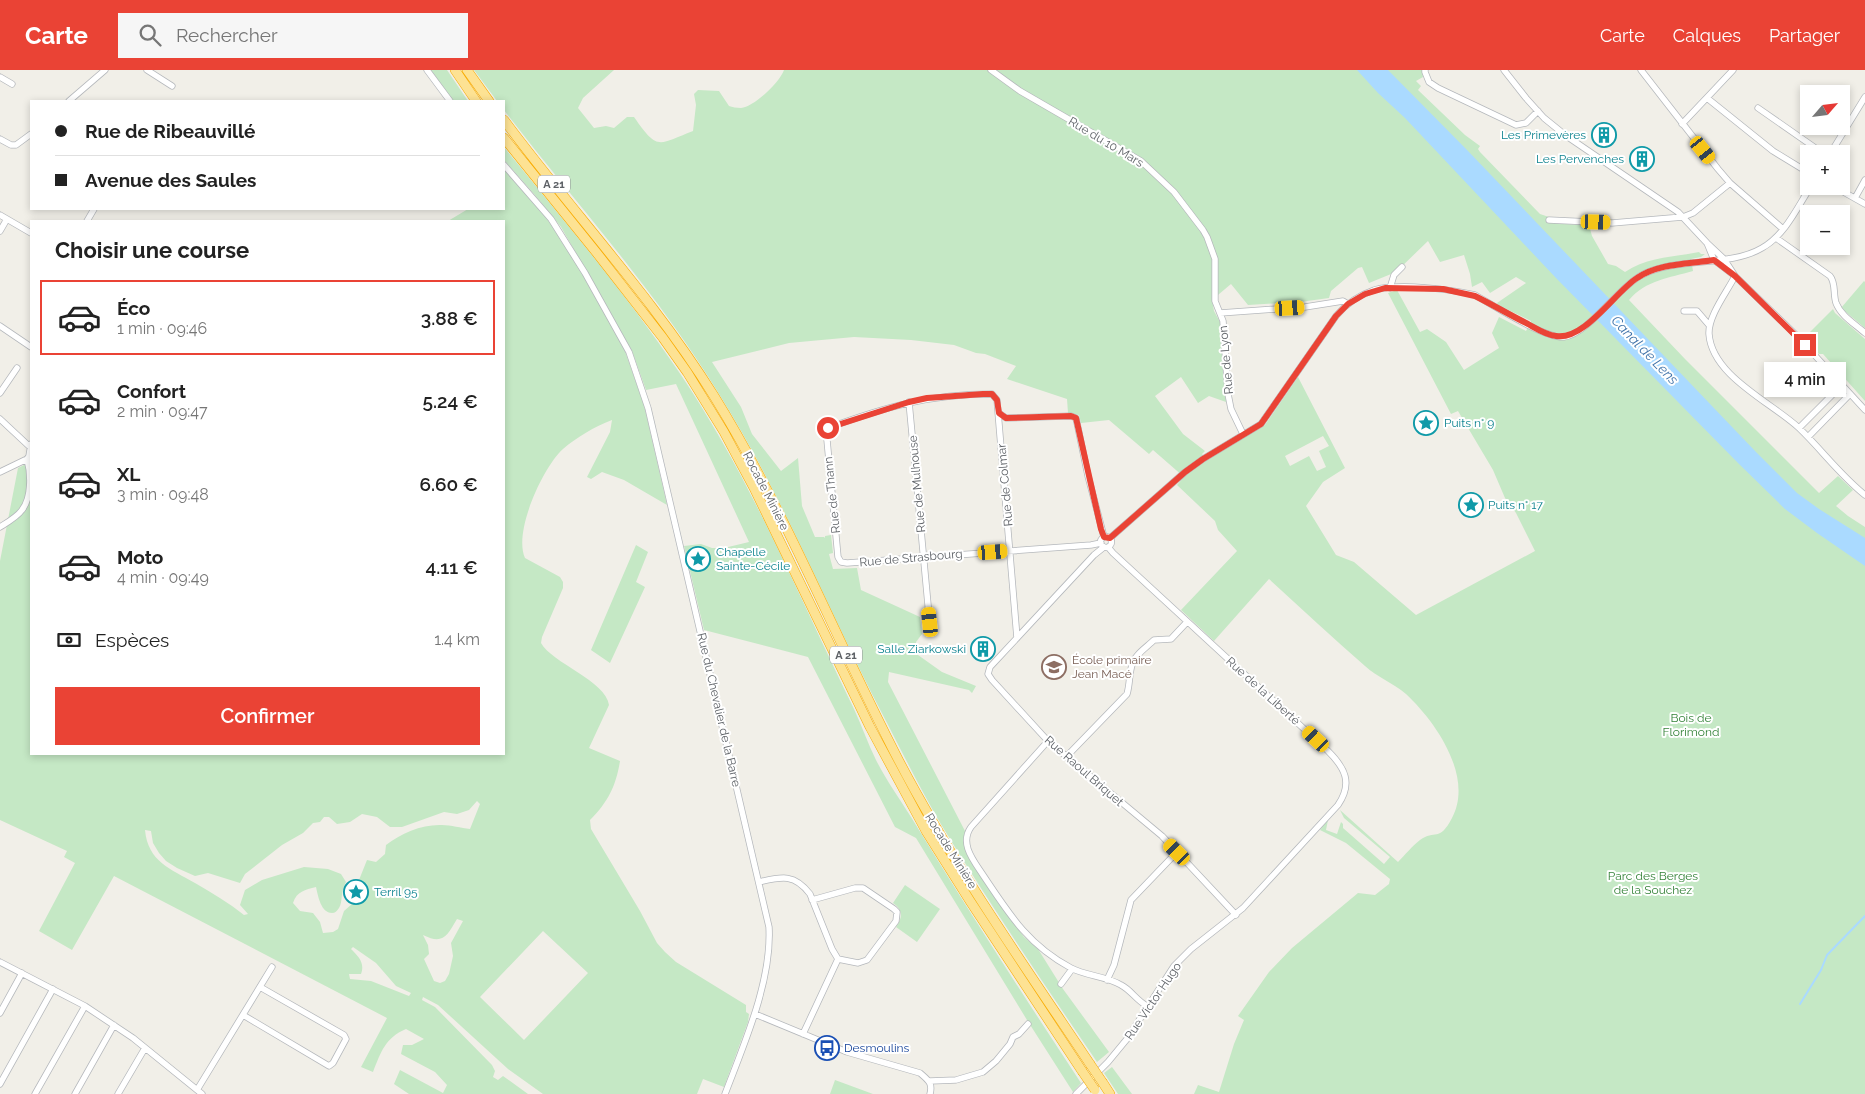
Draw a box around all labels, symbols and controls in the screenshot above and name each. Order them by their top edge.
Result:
search box [118,13,468,58]
text: Carte [25,21,88,50]
icon: search [136,21,164,49]
text: Rechercher [176,24,278,46]
text: Carte [1600,25,1645,46]
text: Calques [1673,25,1741,46]
text: Partager [1769,25,1840,46]
north arrow [1800,85,1850,135]
map controls [1800,85,1850,255]
street label: Rue du 10 Mars [1066,114,1146,170]
text: Rue de Ribeauvillé [85,120,256,142]
building icon: Les Primevères [1591,122,1617,148]
place label: Les Primevères [1501,128,1586,142]
car [1687,134,1718,166]
button: + [1800,145,1850,195]
building icon: Les Pervenches [1629,146,1655,172]
place label: Les Pervenches [1536,152,1624,166]
text: Avenue des Saules [85,169,256,191]
road number: A 21 [538,176,570,192]
button: − [1800,205,1850,255]
car [1580,214,1611,230]
text: Choisir une course [55,237,249,263]
icon: car [57,295,102,340]
text: Éco [117,297,150,319]
car [1274,300,1305,316]
text: 3.88 € [421,307,478,329]
water label: Canal de Lens [1608,312,1682,388]
text: 1 min · 09:46 [117,319,207,338]
street label: Rue de Lyon [1216,325,1236,395]
route end [1794,334,1816,356]
callout: 4 min [1764,362,1846,398]
text: 4 min [1784,370,1826,389]
icon: car [57,378,102,423]
text: Confort [117,380,186,402]
text: 5.24 € [423,390,478,412]
text: 2 min · 09:47 [117,402,208,421]
place icon: Puits n° 9 [1413,410,1439,436]
place label: Puits n° 9 [1444,416,1494,430]
route start [817,417,839,439]
street label: Rue de Mulhouse [906,435,928,533]
street label: Rue de Colmar [994,442,1016,527]
street label: Rocade Minière [740,449,792,533]
street label: Rue de Thann [821,456,843,534]
icon: car [57,461,102,506]
text: XL [117,463,140,485]
text: 6.60 € [419,473,478,495]
text: 3 min · 09:48 [117,485,209,504]
place icon: Puits n° 17 [1458,492,1484,518]
place label: Puits n° 17 [1488,498,1543,512]
car [977,543,1008,561]
icon: car [57,544,102,589]
place label: Chapelle Sainte-Cécile [716,545,790,573]
text: Moto [117,546,163,568]
place icon: Chapelle Sainte-Cécile [685,546,711,572]
street label: Rue de Strasbourg [859,547,963,569]
text: 4.11 € [426,556,478,578]
text: 4 min · 09:49 [117,568,209,587]
car [920,606,939,638]
icon: cash [55,626,83,654]
text: Espèces [95,629,169,651]
text: 1.4 km [434,630,480,649]
street label: Rue du Chevalier de la Barre [694,632,744,788]
building icon: Salle Ziarkowski [970,636,996,662]
place label: Salle Ziarkowski [877,642,966,656]
road number: A 21 [830,646,862,664]
place label: École primaire Jean Macé [1072,653,1152,681]
school or university icon: École primaire Jean Macé [1041,654,1067,680]
street label: Rue de la Liberté [1223,654,1303,728]
button: Confirmer [55,687,480,745]
park label: Bois de Florimond [1663,711,1719,739]
car [1299,723,1332,755]
street label: Rue Raoul Briquet [1042,733,1126,809]
street label: Rocade Minière [922,811,980,891]
car [1161,836,1192,868]
park label: Parc des Berges de la Souchez [1608,869,1698,897]
place icon: Terril 95 [343,879,369,905]
place label: Terril 95 [374,885,418,899]
street label: Rue Victor Hugo [1122,960,1184,1042]
bus stop icon: Desmoulins [814,1035,840,1061]
place label: Desmoulins [844,1041,910,1055]

